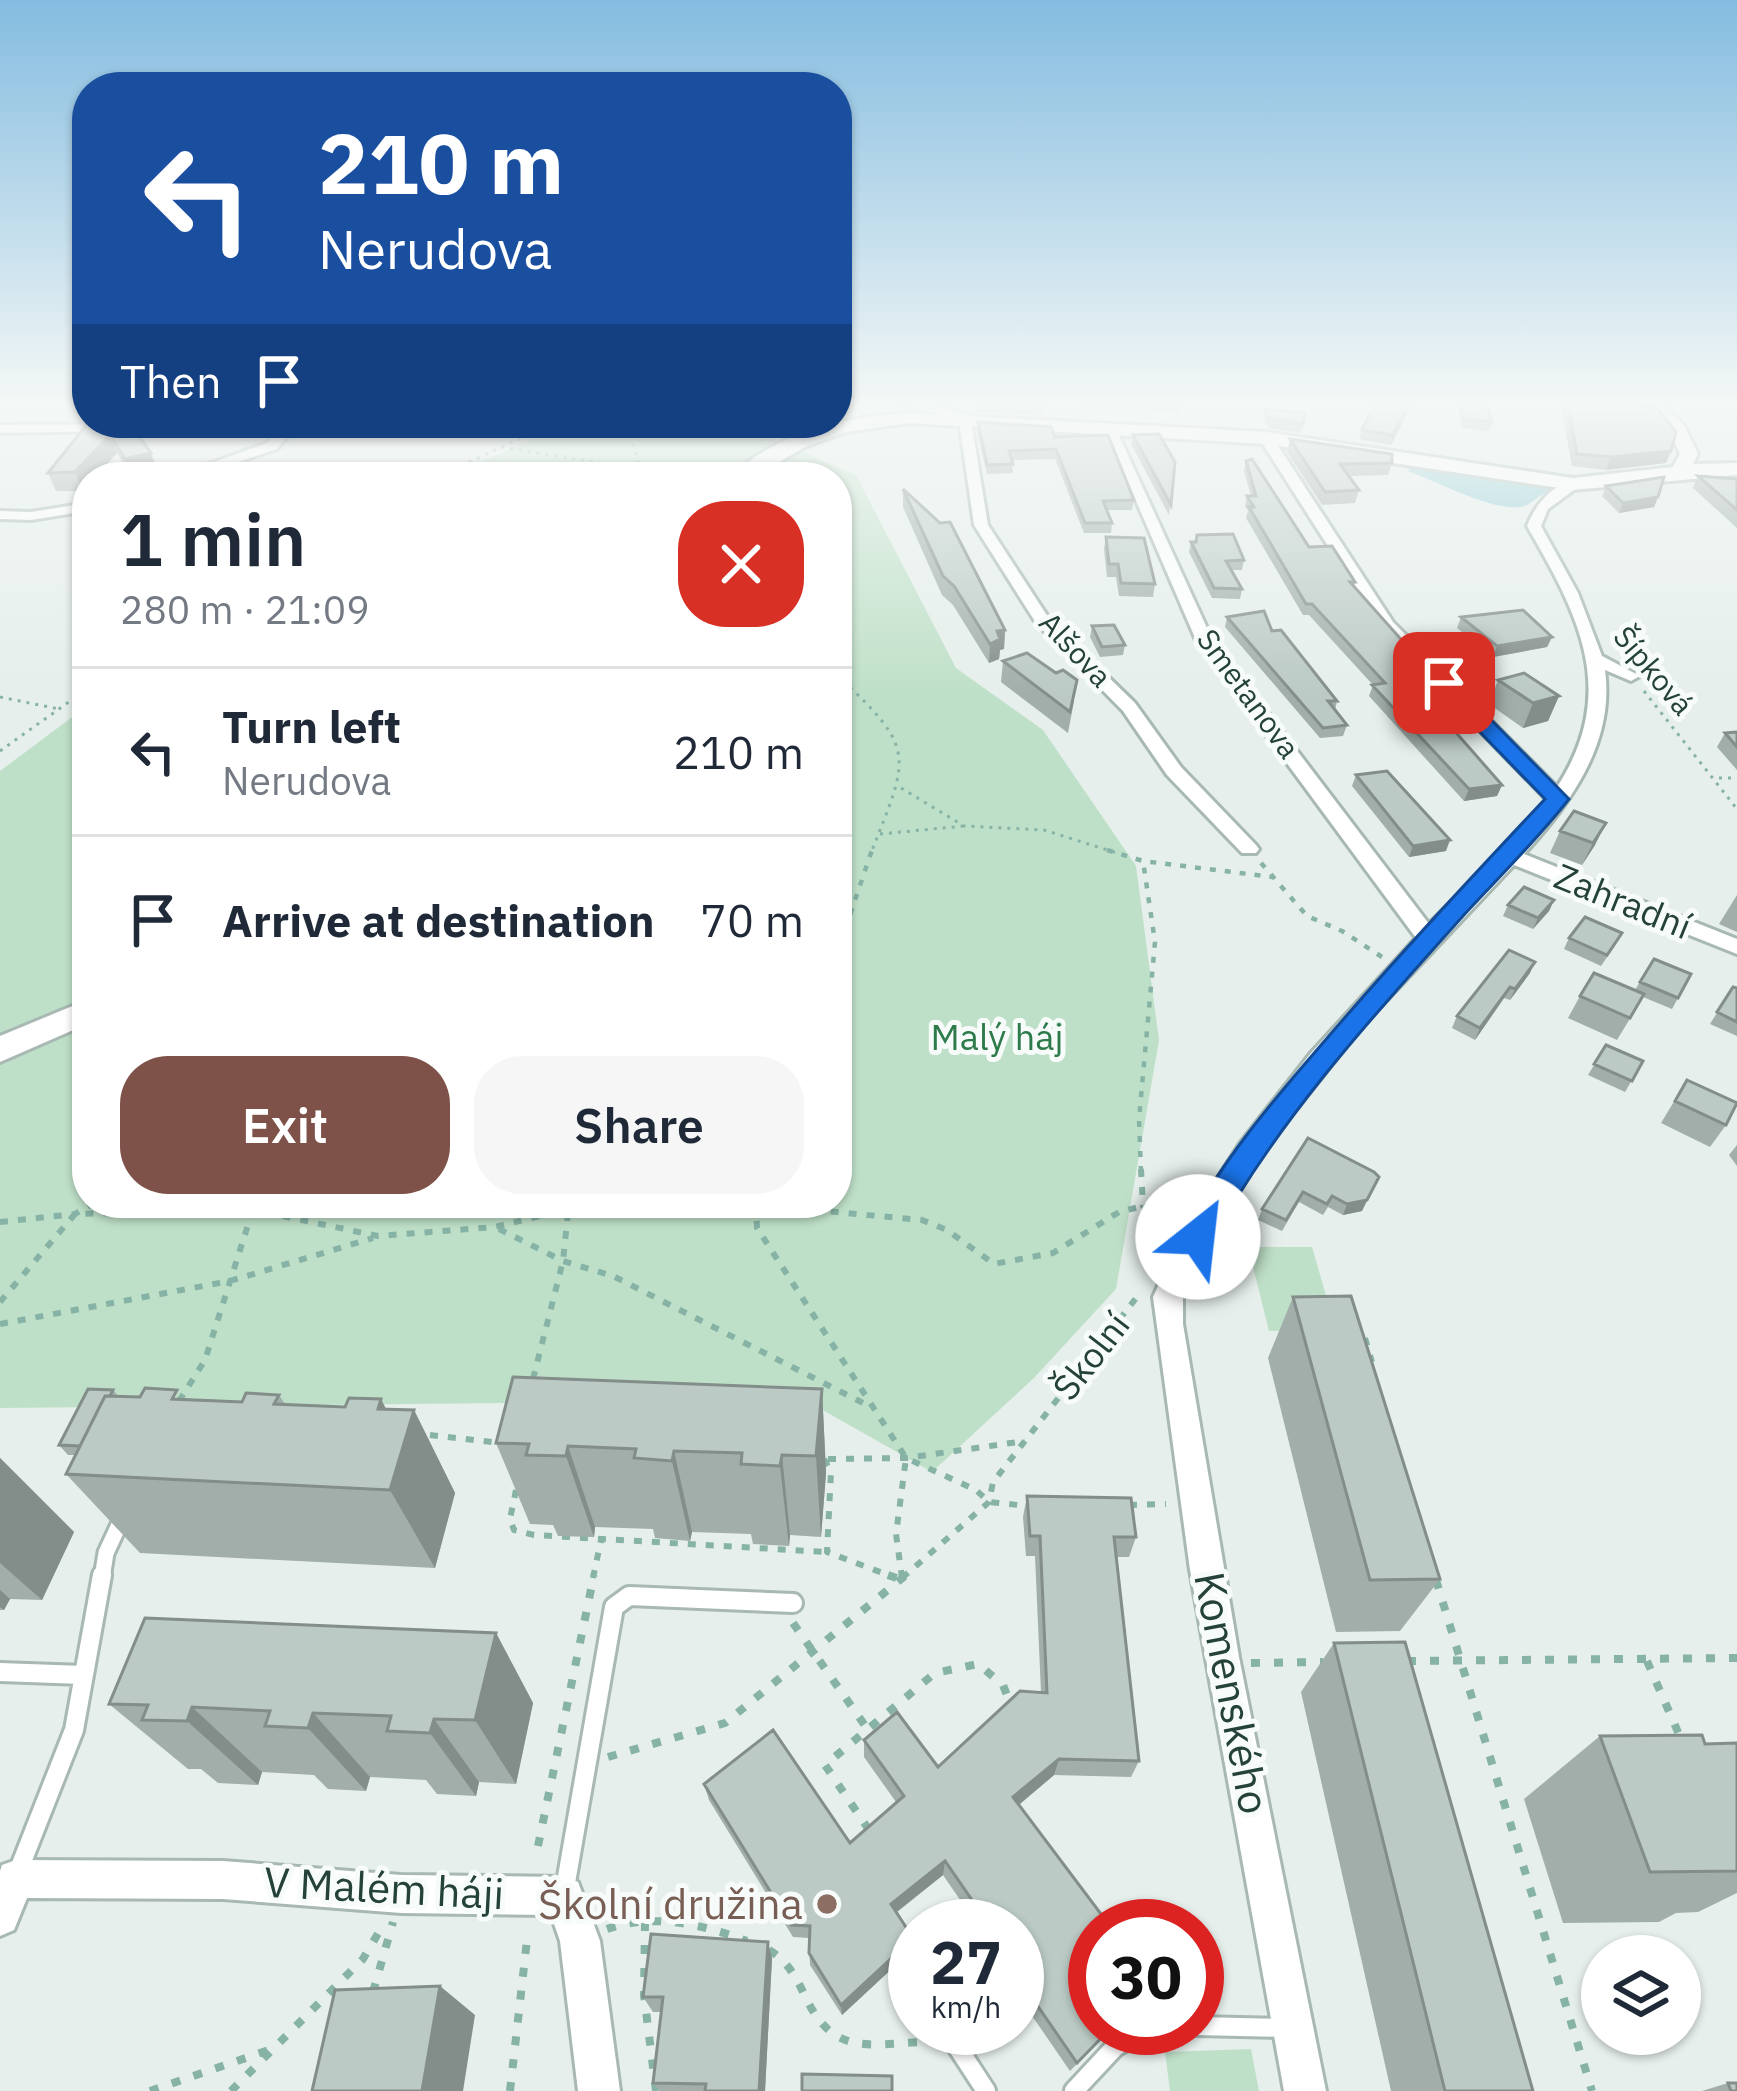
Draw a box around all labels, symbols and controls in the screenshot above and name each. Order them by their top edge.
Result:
text: 210 m [318,108,564,217]
icon: left [120,120,276,276]
text: Nerudova [318,214,552,284]
icon: arrive [246,348,312,414]
text: Then [120,352,222,410]
text: 1 min [120,492,306,586]
button: close [678,501,804,627]
text: 280 m · 21:09 [120,584,370,635]
street label: Alšova [1031,603,1121,695]
street label: Šípková [1606,617,1703,723]
street label: Smetanova [1189,621,1309,766]
pin [1393,632,1495,734]
icon: arrive [1411,650,1477,716]
text: Turn left [222,697,401,755]
icon: left [120,719,186,785]
text: 210 m [673,723,804,781]
text: Nerudova [222,755,391,806]
street label: Zahradní [1548,852,1698,949]
icon: arrive [120,887,186,953]
text: Arrive at destination [222,891,655,949]
text: 70 m [700,891,804,949]
park label: Malý háj [930,1013,1064,1060]
button: Exit [120,1056,450,1194]
button: Share [474,1056,804,1194]
position arrow [1135,1174,1261,1300]
street label: Školní [1042,1302,1140,1409]
street label: Komenského [1182,1567,1283,1818]
street label: V Malém háji [263,1854,505,1921]
place label: Školní družina [538,1876,803,1931]
marker: Školní družina [814,1891,840,1917]
speed limit sign: 30 [1068,1899,1224,2055]
text: 27 [930,1922,1002,2001]
map controls [1581,1935,1701,2055]
button: layers [1581,1935,1701,2055]
text: km/h [931,1987,1001,2026]

